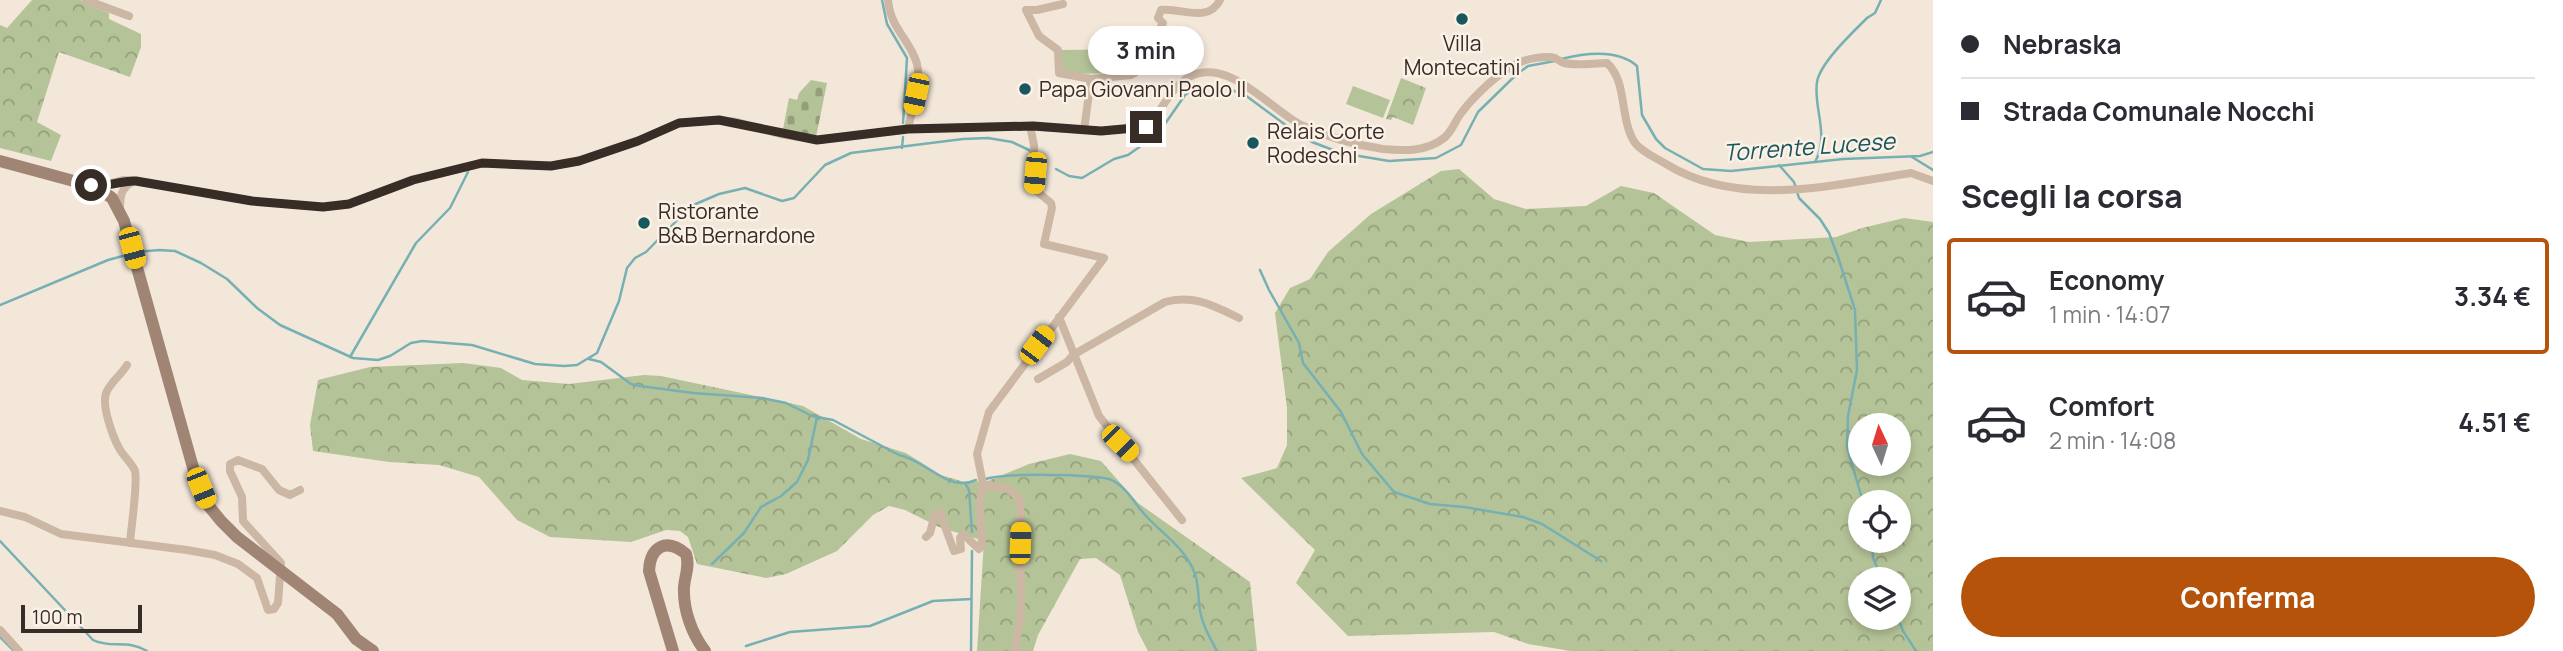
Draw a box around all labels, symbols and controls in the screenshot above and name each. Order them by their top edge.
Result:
marker: Villa Montecatini [1454,11,1470,27]
callout: 3 min [1088,25,1204,74]
text: Nebraska [2003,26,2121,62]
place label: Villa Montecatini [1404,29,1520,81]
text: 3 min [1116,34,1176,66]
car [902,71,931,117]
place label: Papa Giovanni Paolo II [1039,75,1246,103]
marker: Papa Giovanni Paolo II [1017,81,1033,97]
text: Strada Comunale Nocchi [2003,93,2315,129]
route end [1130,111,1162,143]
place label: Relais Corte Rodeschi [1267,117,1385,169]
water label: Torrente Lucese [1722,124,1898,168]
marker: Relais Corte Rodeschi [1245,135,1261,151]
car [1023,151,1048,195]
route start [75,169,107,201]
text: Scegli la corsa [1961,174,2183,218]
place label: Ristorante B&B Bernardone [658,197,815,249]
marker: Ristorante B&B Bernardone [636,215,652,231]
car [117,225,148,271]
text: Economy [2049,262,2164,298]
icon: car [1965,265,2028,328]
text: 3.34 € [2454,278,2531,314]
text: 1 min · 14:07 [2049,298,2171,330]
car [1016,322,1059,368]
text: Comfort [2049,388,2155,424]
icon: car [1965,391,2028,454]
text: 4.51 € [2458,404,2531,440]
north arrow [1848,413,1911,476]
map controls [1848,413,1911,630]
car [1098,421,1143,465]
text: 2 min · 14:08 [2049,424,2176,456]
car [184,465,219,511]
button: locate [1848,490,1911,553]
car [1009,522,1032,564]
button: Conferma [1961,557,2535,637]
button: layers [1848,567,1911,630]
scale bar [21,602,142,634]
text: 100 m [32,604,83,630]

